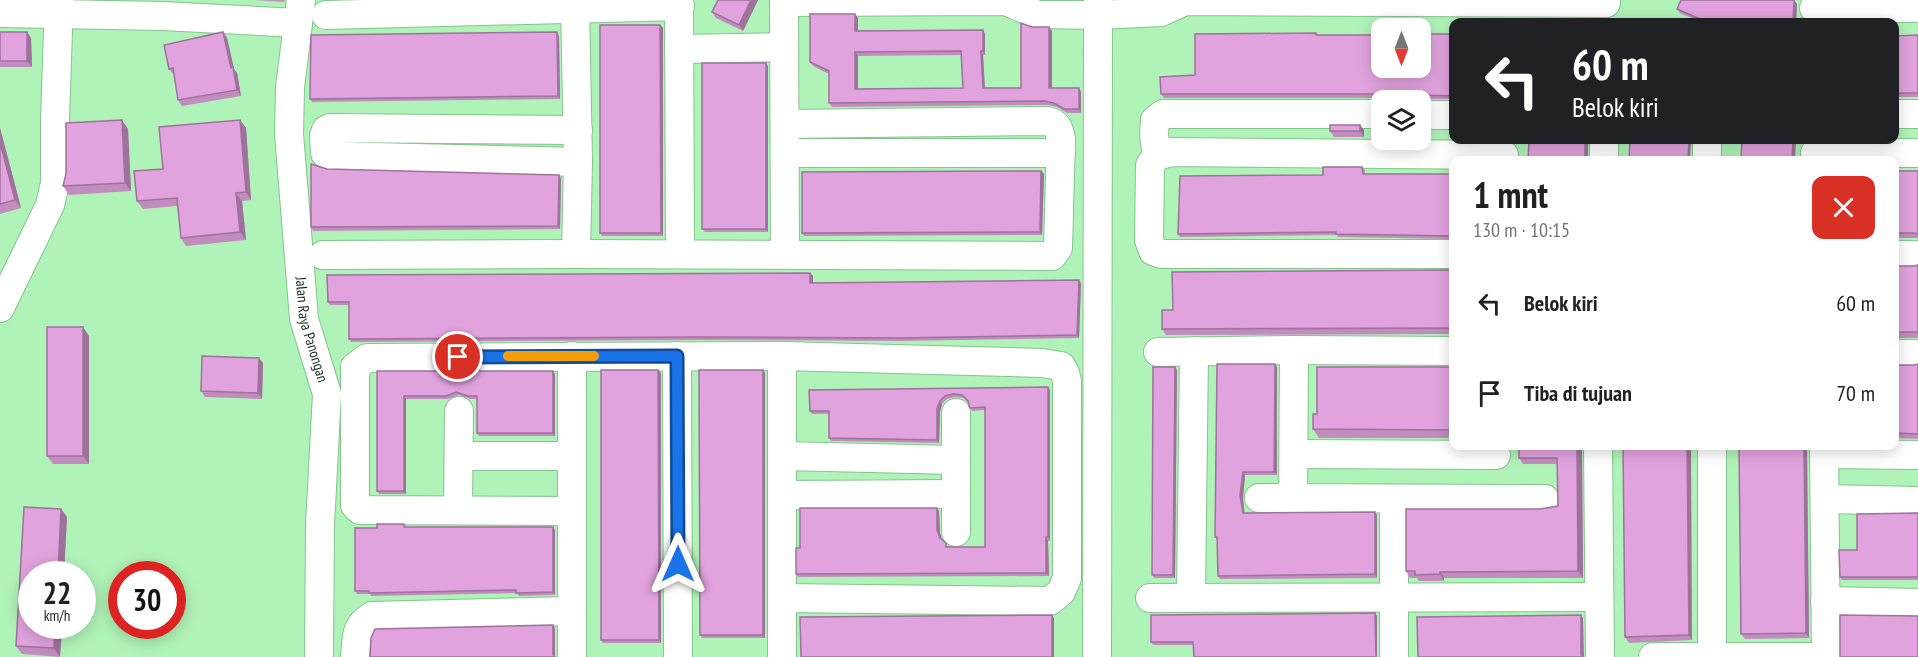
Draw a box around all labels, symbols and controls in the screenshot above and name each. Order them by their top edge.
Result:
north arrow [1371,18,1431,78]
map controls [1371,18,1431,150]
text: 60 m [1572,37,1649,92]
icon: left [1473,42,1551,120]
button: layers [1371,90,1431,150]
text: Belok kiri [1572,90,1659,124]
text: 1 mnt [1473,171,1548,218]
button: close [1812,176,1875,239]
text: 130 m · 10:15 [1473,217,1570,243]
street label: Jalan Raya Panongan [292,275,333,385]
icon: left [1473,287,1506,320]
text: Belok kiri [1524,289,1598,317]
text: 60 m [1836,289,1875,317]
pin [432,331,483,382]
icon: arrive [441,340,474,373]
icon: arrive [1473,377,1506,410]
text: Tiba di tujuan [1524,379,1632,407]
text: 70 m [1836,379,1875,407]
position arrow [646,532,710,596]
speed limit sign: 30 [108,561,186,639]
text: 22 [43,573,71,612]
text: km/h [44,606,70,625]

